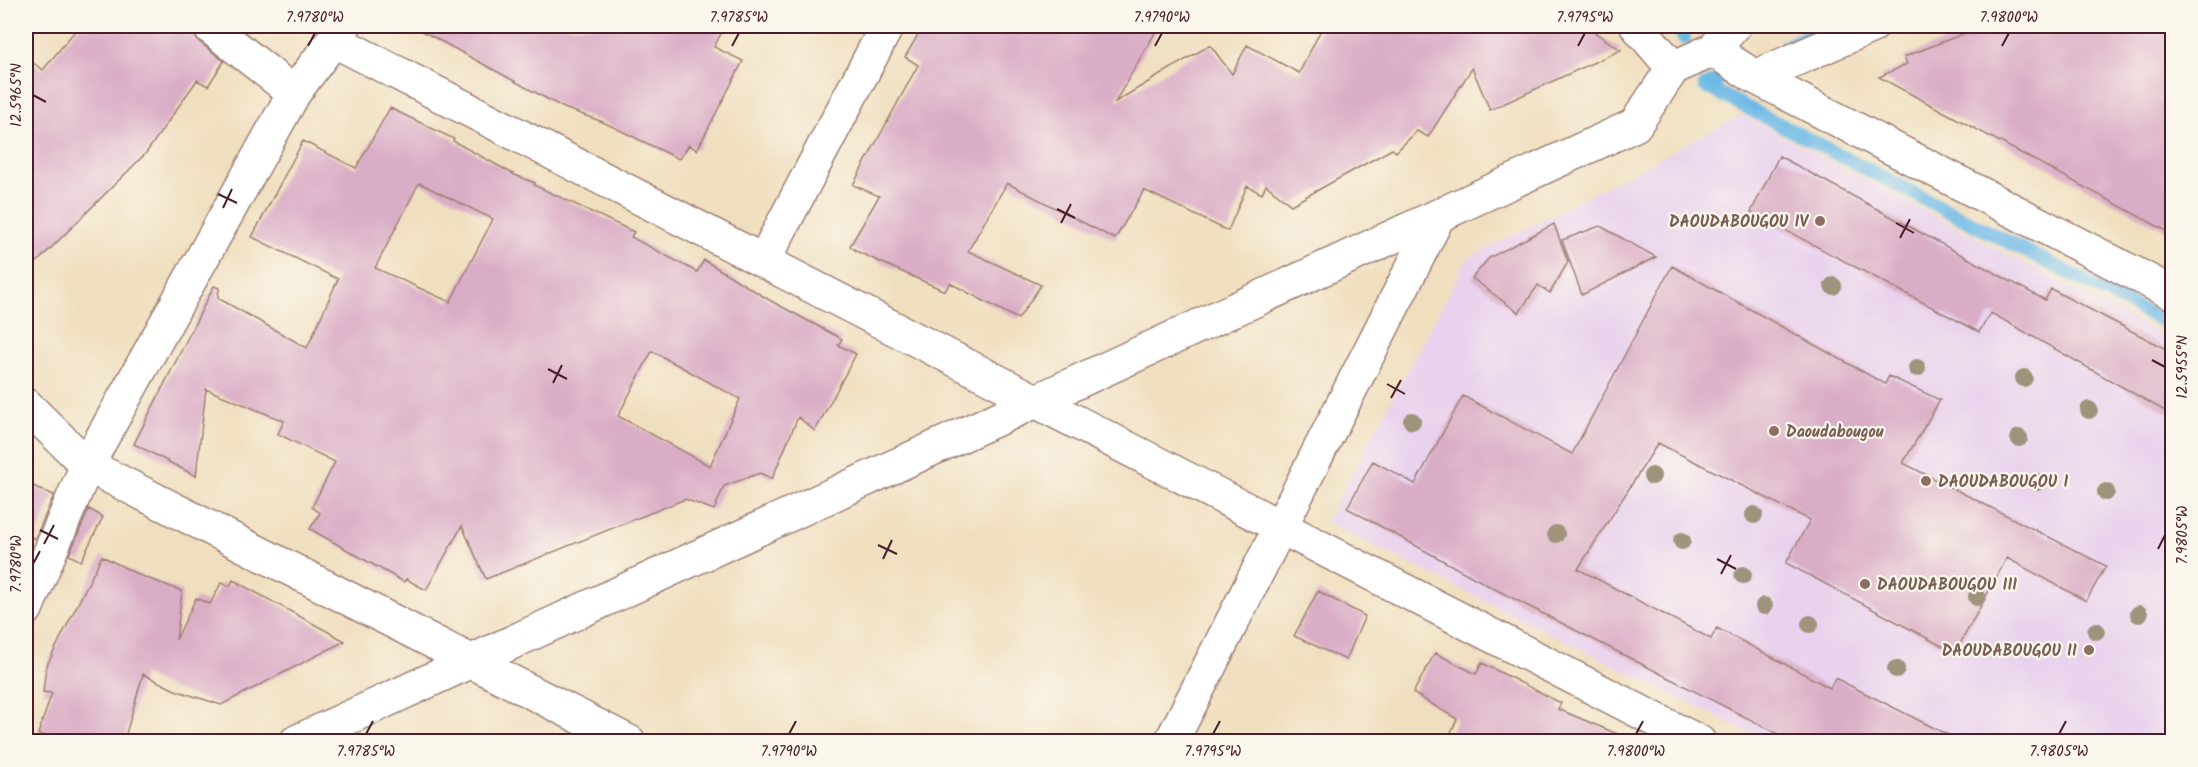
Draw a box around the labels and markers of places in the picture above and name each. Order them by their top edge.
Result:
place label: DAOUDABOUGOU IV [1669,210,1809,235]
marker: DAOUDABOUGOU IV [1813,214,1827,228]
place label: Daoudabougou [1786,420,1884,445]
marker: Daoudabougou [1767,424,1781,438]
place label: DAOUDABOUGOU I [1938,470,2068,495]
marker: DAOUDABOUGOU I [1919,474,1933,488]
place label: DAOUDABOUGOU III [1877,573,2017,598]
marker: DAOUDABOUGOU III [1858,577,1872,591]
place label: DAOUDABOUGOU II [1942,639,2077,664]
marker: DAOUDABOUGOU II [2082,643,2096,657]

